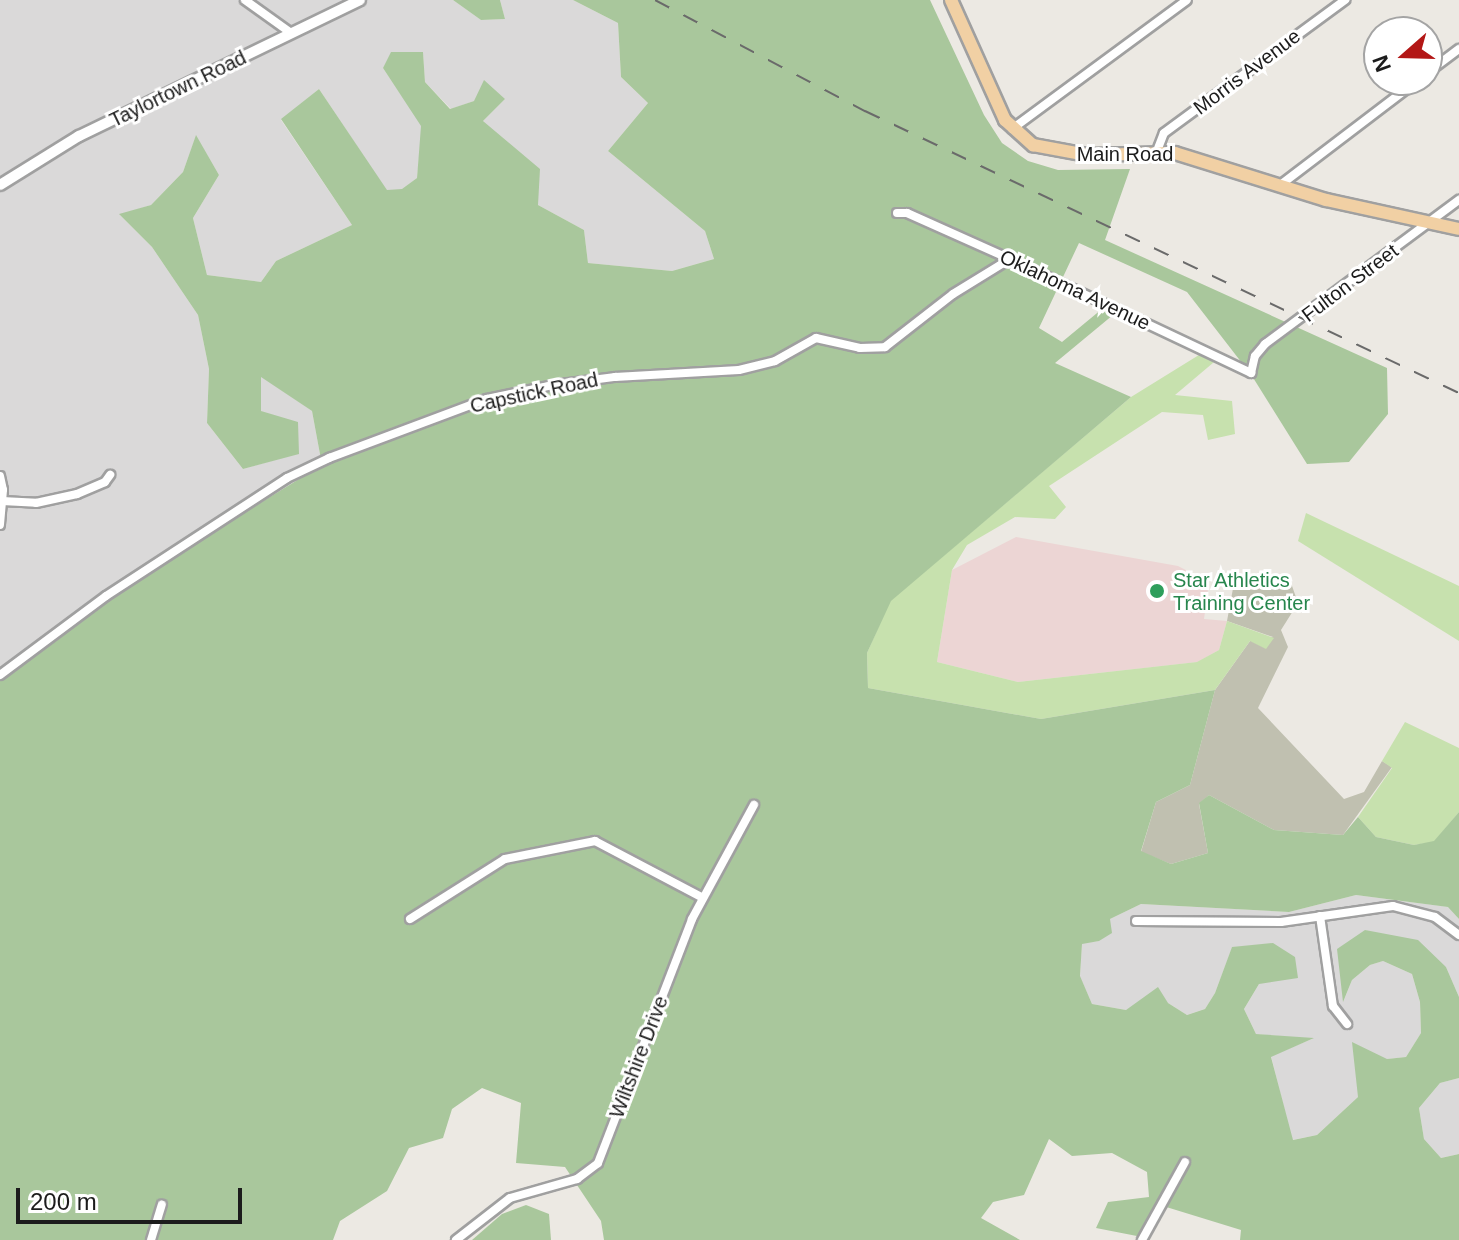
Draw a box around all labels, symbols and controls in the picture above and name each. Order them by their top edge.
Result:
north arrow [1363,16,1443,96]
street label: Morris Avenue [1188,24,1306,120]
street label: Taylortown Road [106,46,250,132]
text: N [1367,52,1396,75]
street label: Main Road [1077,142,1173,166]
street label: Fulton Street [1297,239,1403,327]
street label: Oklahoma Avenue [996,244,1154,336]
street label: Capstick Road [468,368,600,418]
place label: Star Athletics Training Center [1173,568,1310,615]
marker: Star Athletics Training Center [1148,582,1166,600]
street label: Wiltshire Drive [605,993,673,1121]
scale bar [20,1172,246,1222]
text: 200 m [30,1188,97,1215]

